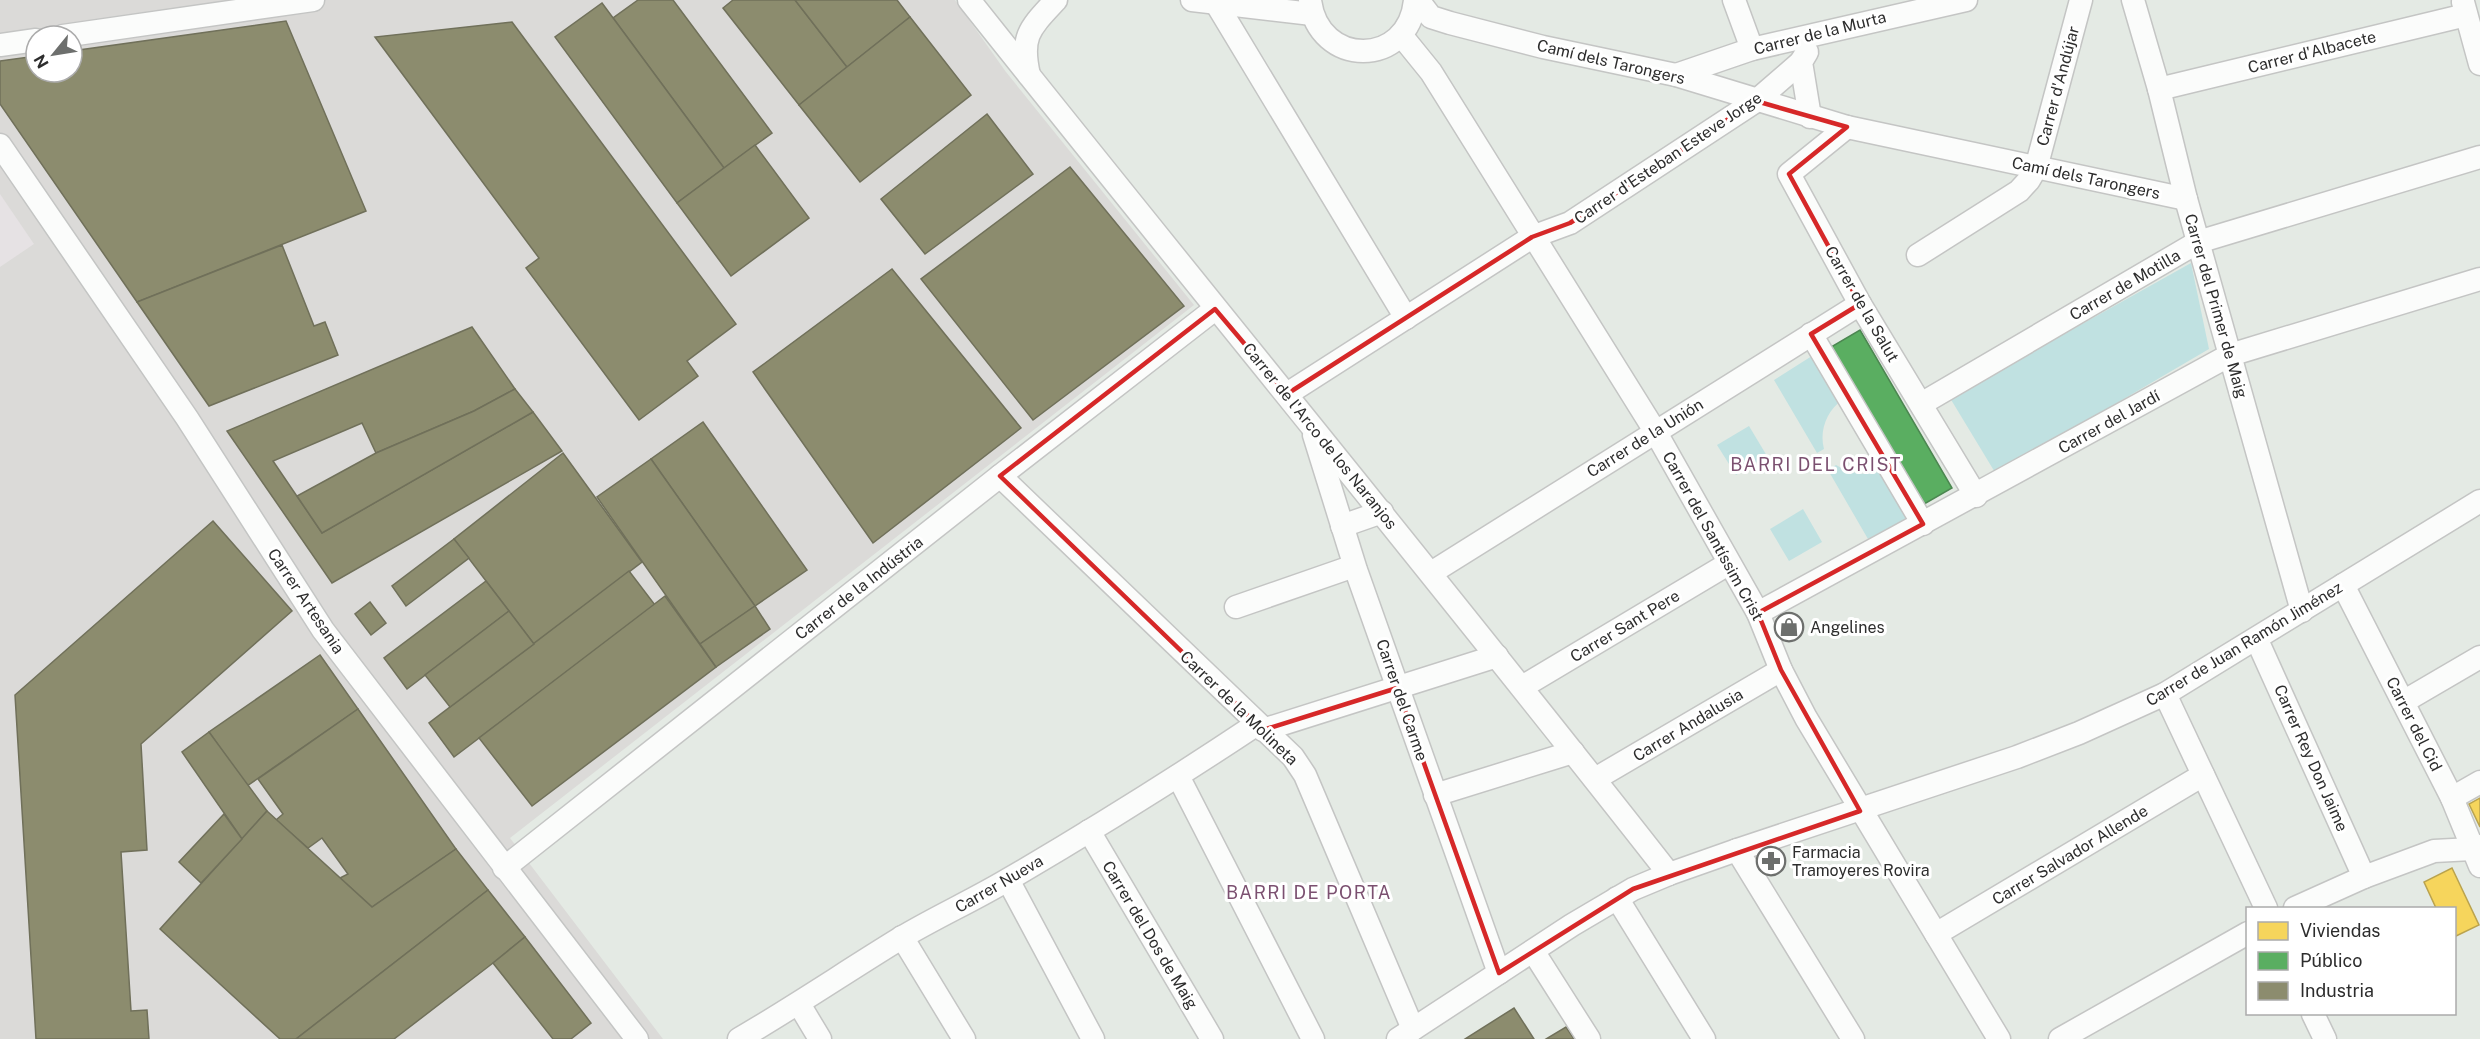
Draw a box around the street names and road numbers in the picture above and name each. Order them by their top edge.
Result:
street label: Carrer de la Murta [1752,7,1888,59]
street label: Carrer d'Andújar [2033,24,2083,148]
street label: Carrer d'Albacete [2246,27,2378,77]
street label: Camí dels Tarongers [1535,36,1687,88]
street label: Carrer d'Esteban Esteve Jorge [1571,88,1765,228]
street label: Camí dels Tarongers [2010,153,2162,203]
street label: Carrer del Primer de Maig [2181,212,2251,400]
street label: Carrer de la Salut [1821,243,1903,365]
street label: Carrer de Motilla [2066,246,2184,324]
street label: Carrer de l'Arco de los Naranjos [1239,339,1401,533]
street label: Carrer del Jardí [2055,386,2164,458]
street label: Carrer de la Unión [1583,395,1707,481]
street label: Carrer del Santíssim Crist [1659,448,1767,624]
street label: Carrer de la Indústria [791,532,927,644]
street label: Carrer Artesania [264,545,348,657]
street label: Carrer de Juan Ramón Jiménez [2142,578,2346,710]
street label: Carrer Sant Pere [1567,586,1683,666]
street label: Carrer del Carme [1372,637,1432,763]
street label: Carrer de la Molineta [1176,647,1302,769]
street label: Carrer del Cid [2382,674,2446,774]
street label: Carrer Rey Don Jaime [2270,682,2352,834]
street label: Carrer Andalusia [1629,685,1747,765]
street label: Carrer Salvador Allende [1989,801,2151,909]
street label: Carrer Nueva [952,851,1046,917]
street label: Carrer del Dos de Maig [1098,857,1202,1013]

